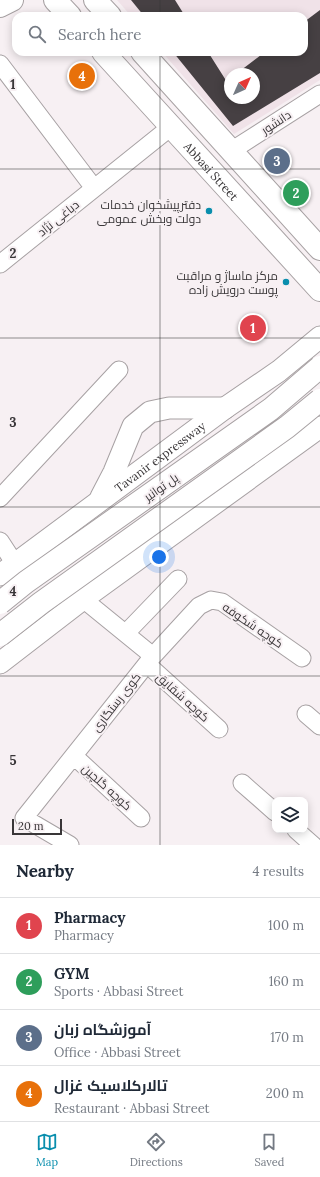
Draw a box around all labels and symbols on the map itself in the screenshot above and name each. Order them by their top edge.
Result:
pin: 4 [69,61,95,91]
north arrow [224,68,260,104]
text: 1 [10,76,16,93]
street label: دانشور [257,107,294,138]
street label: Abbasi Street [180,138,242,204]
pin: 3 [264,146,290,176]
pin: 2 [283,178,309,208]
street label: دباغی نژاد [34,197,82,239]
place label: دفترپیشخوان خدمات دولت وبخش عمومی [97,197,201,226]
marker: دفترپیشخوان خدمات دولت وبخش عمومی [204,206,214,216]
text: 2 [10,245,17,262]
place label: مرکز ماساژ و مراقبت پوست درویش زاده [177,268,279,299]
marker: مرکز ماساژ و مراقبت پوست درویش زاده [281,277,291,287]
pin: 1 [240,313,266,343]
text: 3 [9,414,17,431]
street label: Tavanir expressway [111,417,209,495]
street label: پل توانیر [140,469,183,506]
your location [149,547,169,567]
text: 4 [9,583,17,600]
street label: کوچه شکوفه [219,599,286,652]
street label: کوی رستگاری [88,669,144,735]
street label: کوچه شقایق [152,669,213,726]
text: 5 [9,752,17,769]
street label: کوچه گلچین [78,761,135,815]
scale bar [12,817,62,836]

